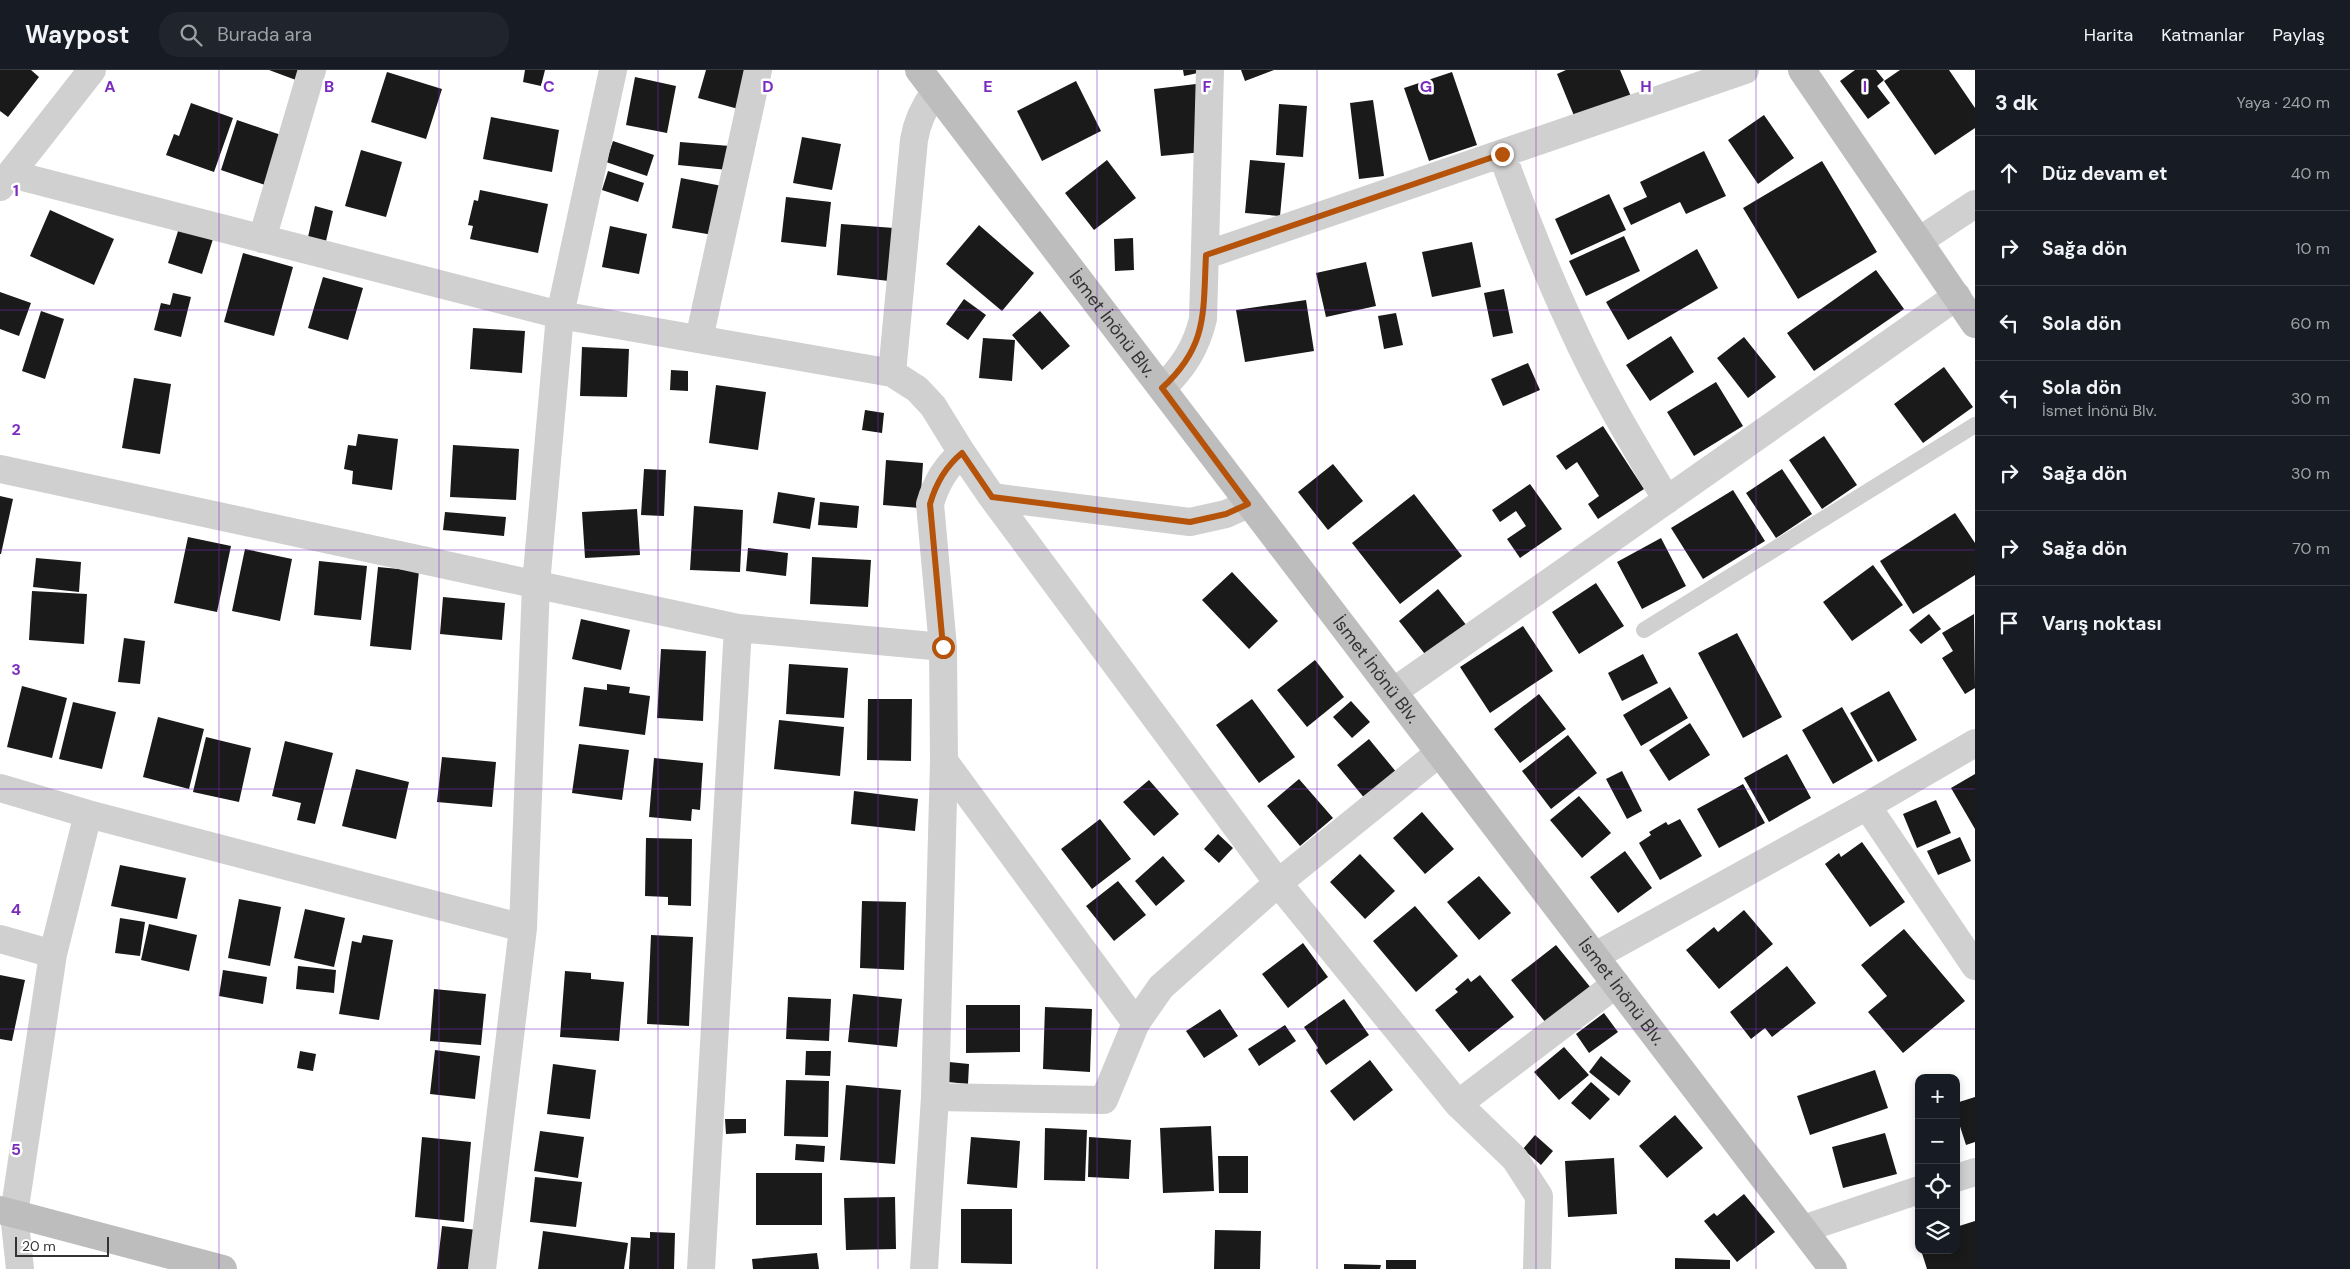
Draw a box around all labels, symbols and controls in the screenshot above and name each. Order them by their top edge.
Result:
search box [159,12,509,57]
text: Waypost [25,19,129,50]
icon: search [177,21,205,49]
text: Burada ara [217,22,312,47]
text: Harita [2084,23,2133,47]
text: Katmanlar [2161,23,2245,47]
text: Paylaş [2273,23,2325,47]
text: A [104,76,116,97]
text: B [324,76,334,97]
text: C [543,76,555,97]
text: D [762,76,774,97]
text: E [983,76,993,97]
text: F [1203,76,1212,97]
text: G [1420,76,1432,97]
text: H [1640,76,1652,97]
text: I [1863,76,1867,97]
text: 3 dk [1995,89,2039,117]
text: Yaya · 240 m [2237,92,2330,113]
route end [1491,143,1514,166]
icon: ahead [1995,159,2023,187]
text: Düz devam et [2042,161,2168,186]
text: 40 m [2291,163,2330,184]
text: 1 [13,180,19,201]
icon: right [1995,234,2023,262]
text: Sağa dön [2042,236,2127,261]
text: 10 m [2296,238,2330,259]
street label: İsmet İnönü Blv. [1064,265,1161,382]
icon: left [1995,309,2023,337]
text: Sola dön [2042,311,2122,336]
text: 60 m [2290,313,2330,334]
text: Sola dön [2042,375,2122,400]
icon: left [1995,384,2023,412]
text: 30 m [2291,388,2330,409]
text: İsmet İnönü Blv. [2042,400,2157,421]
text: 2 [11,419,21,440]
icon: right [1995,459,2023,487]
text: Sağa dön [2042,461,2127,486]
text: 30 m [2291,463,2330,484]
icon: right [1995,534,2023,562]
text: Sağa dön [2042,536,2127,561]
text: 70 m [2292,538,2330,559]
icon: arrive [1995,609,2023,637]
street label: İsmet İnönü Blv. [1327,611,1425,728]
text: Varış noktası [2042,611,2162,636]
route start [932,636,955,659]
text: 3 [11,659,21,680]
text: 4 [11,899,21,920]
street label: İsmet İnönü Blv. [1573,933,1670,1050]
map controls [1915,1074,1960,1254]
button: + [1915,1074,1960,1119]
button: − [1915,1119,1960,1164]
text: 5 [11,1139,21,1160]
button: locate [1915,1164,1960,1209]
button: layers [1915,1209,1960,1254]
scale bar [15,1234,109,1257]
text: 20 m [22,1237,56,1255]

